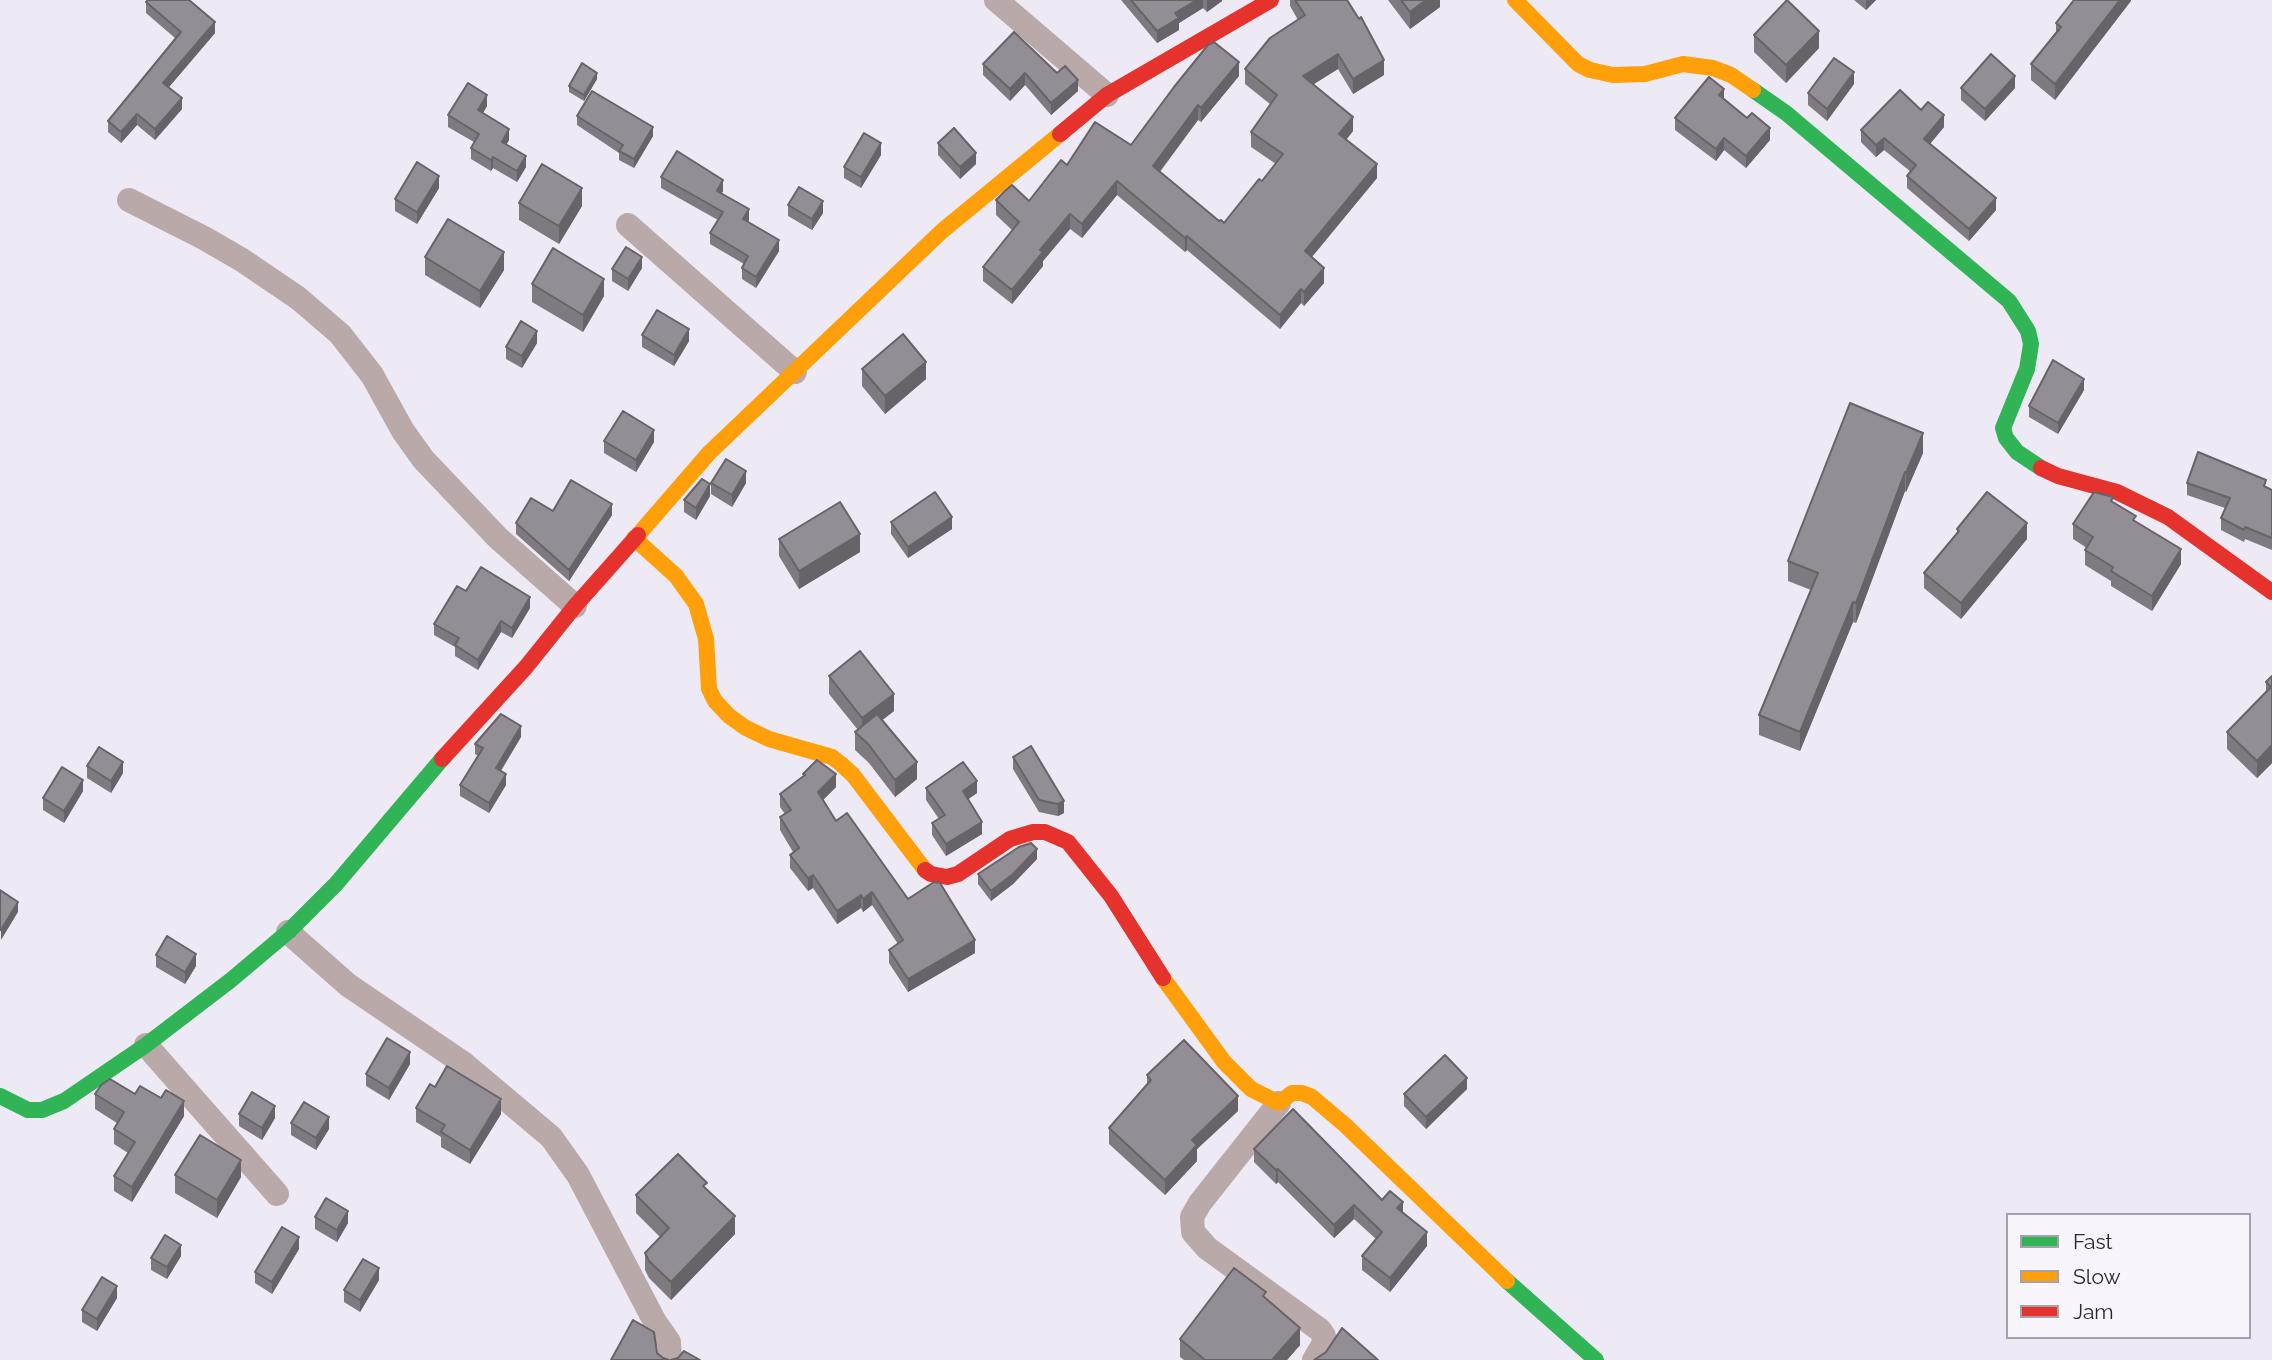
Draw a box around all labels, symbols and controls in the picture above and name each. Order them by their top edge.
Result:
legend [2006,1213,2251,1339]
text: Fast [2073,1229,2113,1254]
text: Slow [2073,1264,2121,1289]
text: Jam [2073,1299,2114,1324]

